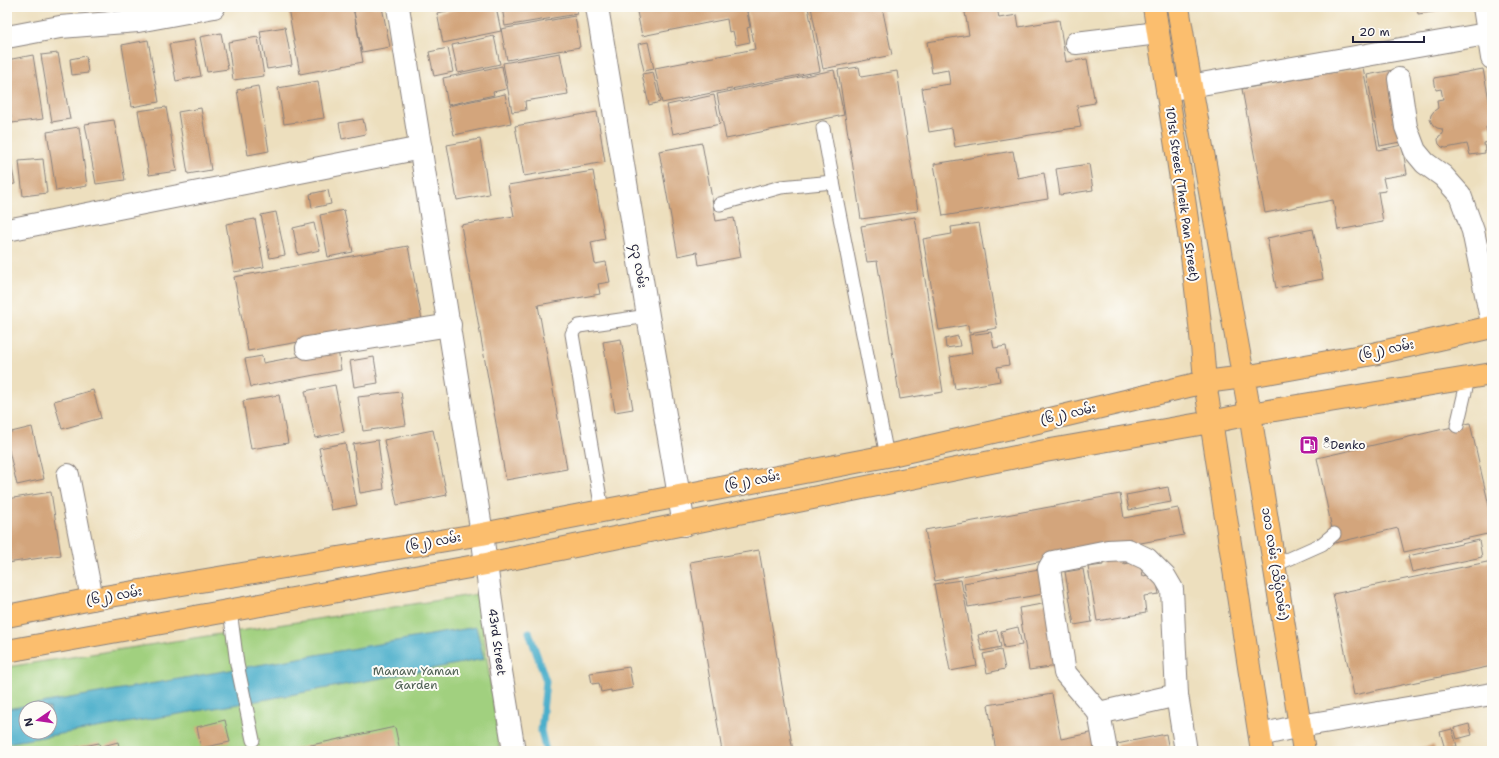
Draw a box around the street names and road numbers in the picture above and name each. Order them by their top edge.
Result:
street label: 101st Street (Theik Pan Street) [1162,106,1202,282]
street label: ၄၃ လမ်း [626,243,651,290]
street label: (၆၂) လမ်း [1356,335,1416,366]
street label: (၆၂) လမ်း [1038,399,1098,430]
street label: (၆၂) လမ်း [722,467,782,496]
street label: ၁၀၁ လမ်း (သိပ္ပံလမ်း) [1256,506,1293,622]
street label: (၆၂) လမ်း [403,528,463,557]
street label: (၆၂) လမ်း [84,582,144,611]
street label: 43rd Street [484,607,510,677]

